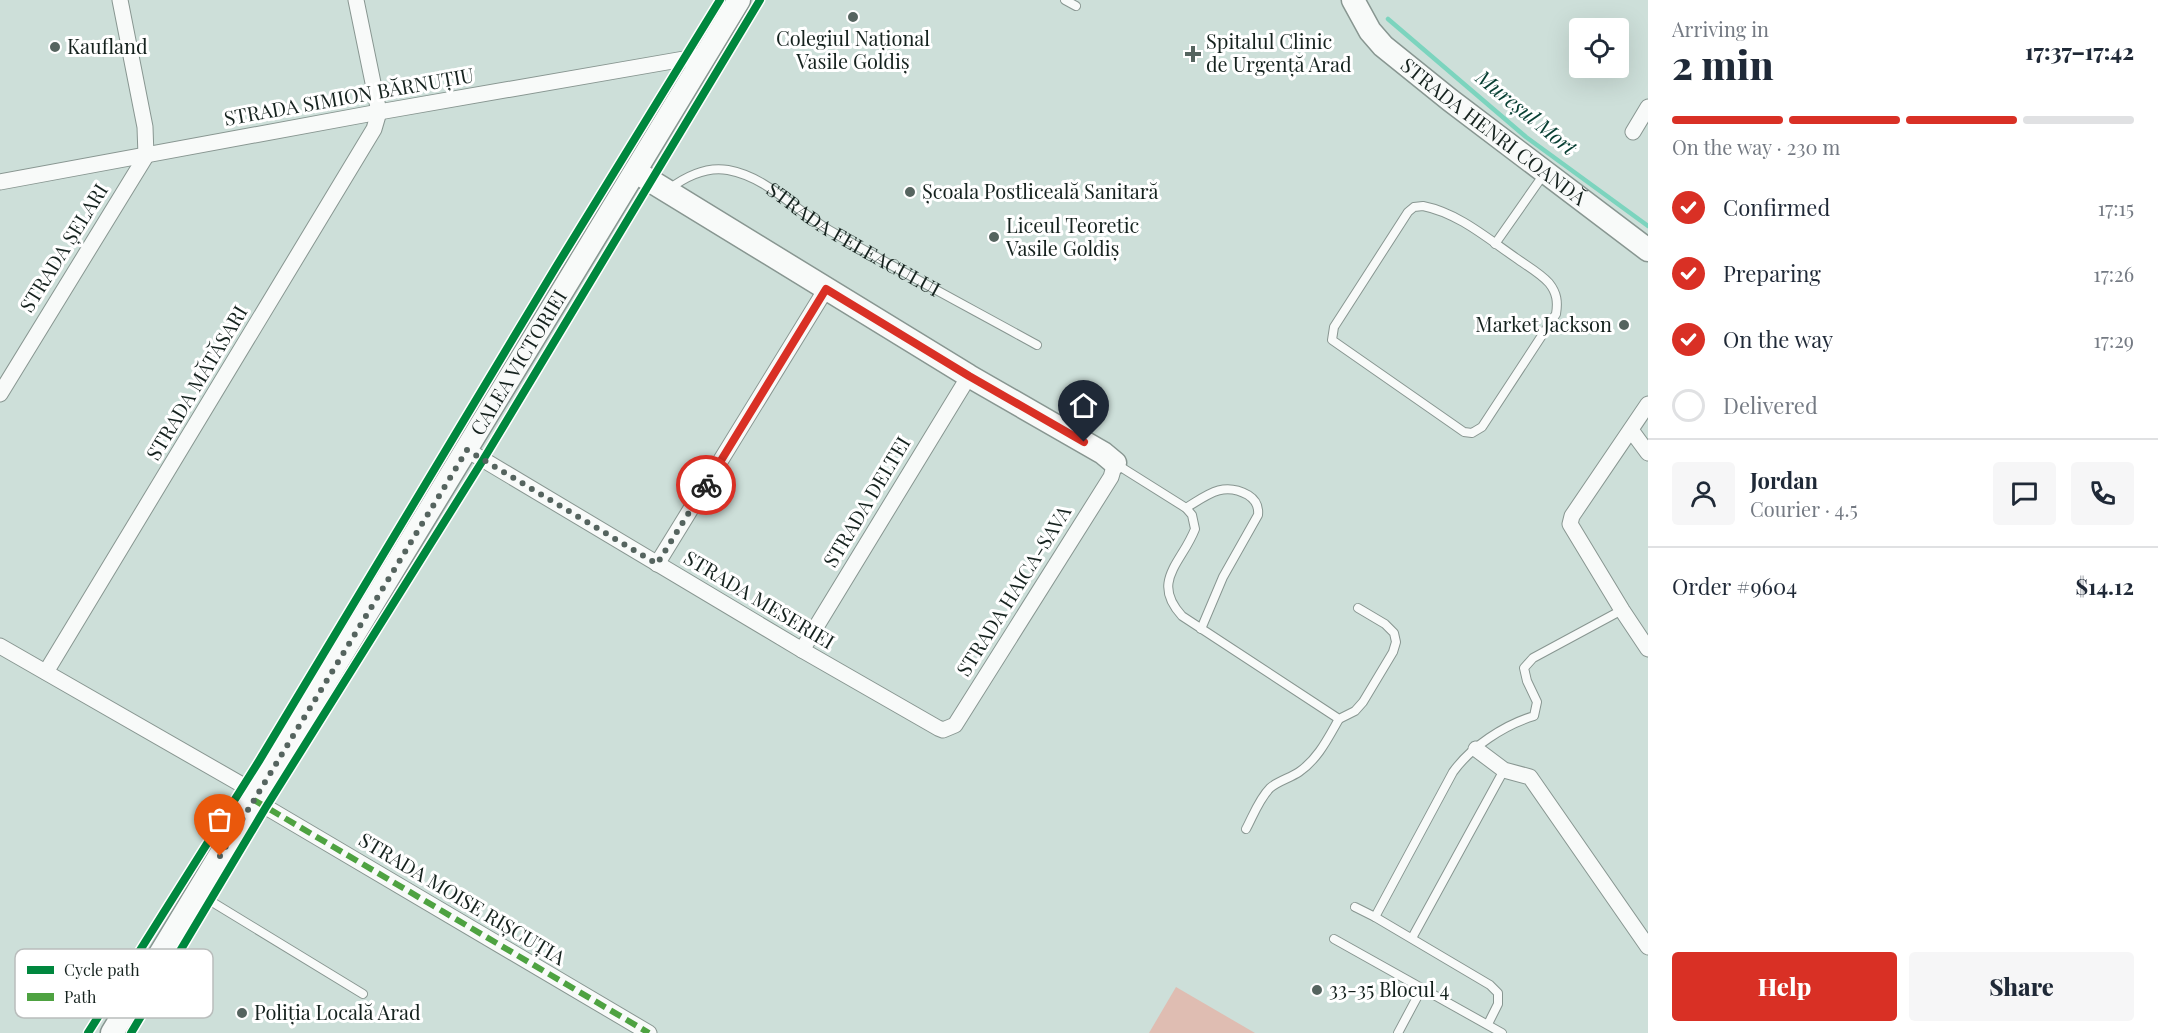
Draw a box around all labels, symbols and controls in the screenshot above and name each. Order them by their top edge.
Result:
marker: Colegiul Național Vasile Goldiș [846,10,860,24]
text: Arriving in [1672,15,1769,42]
map controls [1569,18,1629,78]
button: locate [1569,18,1629,78]
place label: Colegiul Național Vasile Goldiș [776,24,930,75]
place label: Spitalul Clinic de Urgență Arad [1206,27,1352,78]
place label: Kaufland [67,32,148,59]
text: 17:37–17:42 [2025,36,2134,66]
text: 2 min [1672,38,1774,90]
marker: Kaufland [48,40,62,54]
marker: Spitalul Clinic de Urgență Arad [1184,45,1202,63]
street label: STRADA HENRI COANDĂ [1396,51,1593,211]
street label: STRADA SIMION BĂRNUȚIU [222,60,476,132]
water label: Mureșul Mort [1470,62,1584,162]
text: On the way · 230 m [1672,133,1840,160]
street label: STRADA FELEACULUI [762,175,946,302]
place label: Școala Postliceală Sanitară [922,177,1159,205]
street label: STRADA ȘELARI [12,178,114,317]
marker: Școala Postliceală Sanitară [903,185,917,199]
icon: check [1672,191,1705,224]
text: Confirmed [1723,192,1830,222]
text: 17:15 [2098,194,2134,221]
place label: Liceul Teoretic Vasile Goldiș [1005,211,1139,262]
marker: Liceul Teoretic Vasile Goldiș [987,230,1001,244]
icon: check [1672,257,1705,290]
text: Preparing [1723,258,1821,288]
text: 17:26 [2093,260,2134,287]
street label: CALEA VICTORIEI [463,284,572,440]
street label: STRADA MĂTĂSARI [139,300,253,465]
place label: Market Jackson [1475,310,1612,337]
marker: Market Jackson [1617,318,1631,332]
icon: check [1672,323,1705,356]
text: On the way [1723,324,1833,354]
text: 17:29 [2093,326,2134,353]
pin [1058,380,1109,442]
icon: home [1067,389,1100,422]
text: Delivered [1723,390,1818,420]
street label: STRADA DELTEI [816,431,915,572]
courier [676,455,736,515]
button: person [1672,462,1735,525]
button: chat [1993,462,2056,525]
button: phone [2071,462,2134,525]
text: Jordan [1750,465,1818,495]
icon: bike [690,469,723,502]
text: Courier · 4.5 [1750,495,1858,522]
street label: STRADA HAICA-SAVA [949,499,1076,681]
street label: STRADA MESERIEI [679,543,840,654]
text: Order #9604 [1672,571,1797,601]
text: $14.12 [2075,571,2134,601]
pin [194,794,245,856]
icon: bag [203,803,236,836]
street label: STRADA MOISE RIȘCUȚIA [354,825,571,971]
legend [15,949,213,1018]
button: Help [1672,952,1897,1021]
button: Share [1909,952,2134,1021]
text: Cycle path [64,959,140,980]
place label: 33-35 Blocul 4 [1329,975,1449,1002]
marker: 33-35 Blocul 4 [1310,983,1324,997]
text: Path [64,986,97,1007]
place label: Poliția Locală Arad [254,998,421,1026]
marker: Poliția Locală Arad [235,1006,249,1020]

